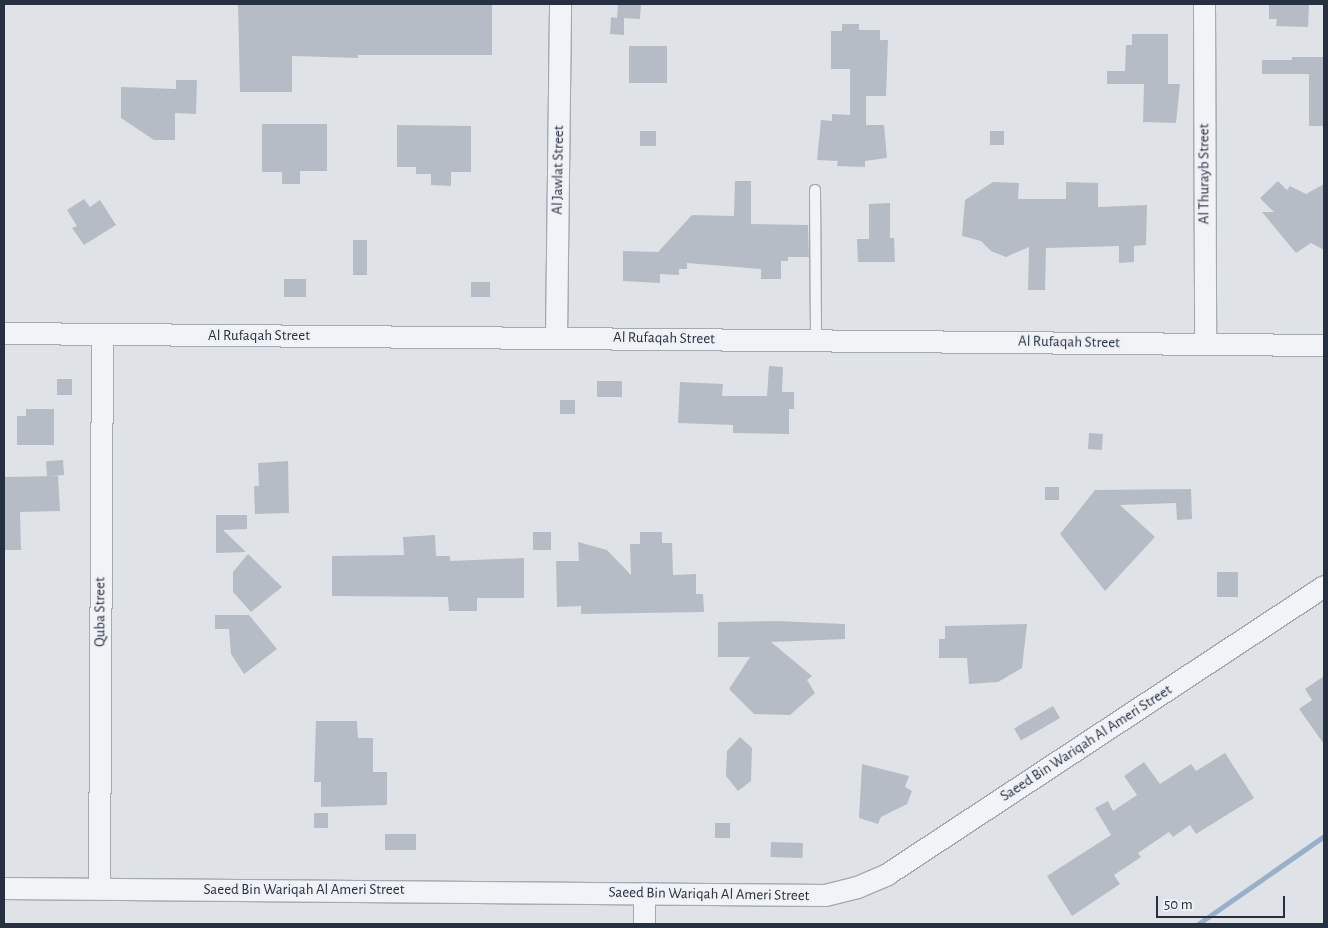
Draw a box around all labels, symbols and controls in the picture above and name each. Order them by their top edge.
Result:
street label: Al Thurayb Street [1195,124,1213,224]
street label: Al Jawlat Street [548,125,568,215]
street label: Al Rufaqah Street [208,327,310,345]
street label: Al Rufaqah Street [613,328,715,348]
street label: Al Rufaqah Street [1018,332,1120,352]
street label: Quba Street [91,577,109,647]
street label: Saeed Bin Wariqah Al Ameri Street [997,681,1175,805]
street label: Saeed Bin Wariqah Al Ameri Street [204,881,404,899]
street label: Saeed Bin Wariqah Al Ameri Street [608,883,810,905]
scale bar [1158,886,1287,918]
text: 50 m [1164,897,1193,912]

